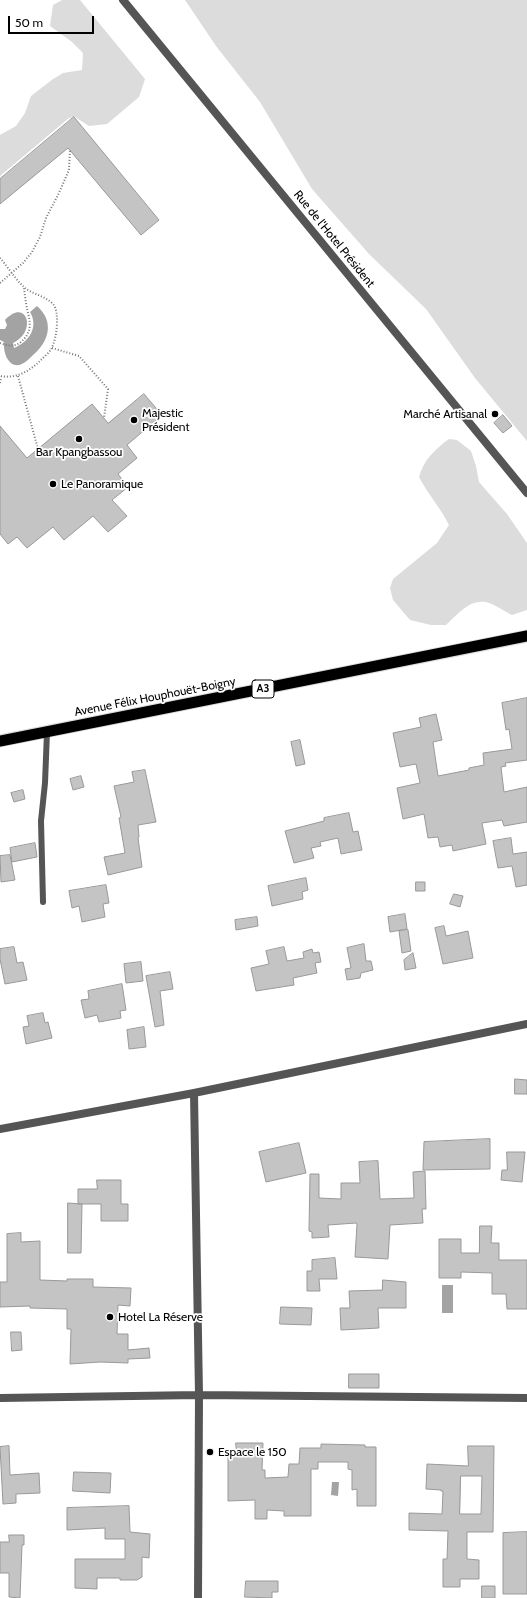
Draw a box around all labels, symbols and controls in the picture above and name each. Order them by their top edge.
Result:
scale bar [10,8,96,34]
text: 50 m [15,15,43,30]
street label: Rue de l'Hotel Président [290,188,378,290]
place label: Majestic Président [142,406,190,434]
place label: Marché Artisanal [403,407,487,421]
marker: Marché Artisanal [490,409,500,419]
marker: Majestic Président [129,415,139,425]
marker: Bar Kpangbassou [74,434,84,444]
place label: Bar Kpangbassou [36,445,122,459]
place label: Le Panoramique [61,477,143,491]
marker: Le Panoramique [48,479,58,489]
street label: Avenue Félix Houphouët-Boigny [73,674,237,720]
road number: A3 [252,680,274,698]
place label: Hotel La Réserve [118,1310,203,1324]
marker: Hotel La Réserve [105,1312,115,1322]
place label: Espace le 150 [218,1445,287,1459]
marker: Espace le 150 [205,1447,215,1457]

